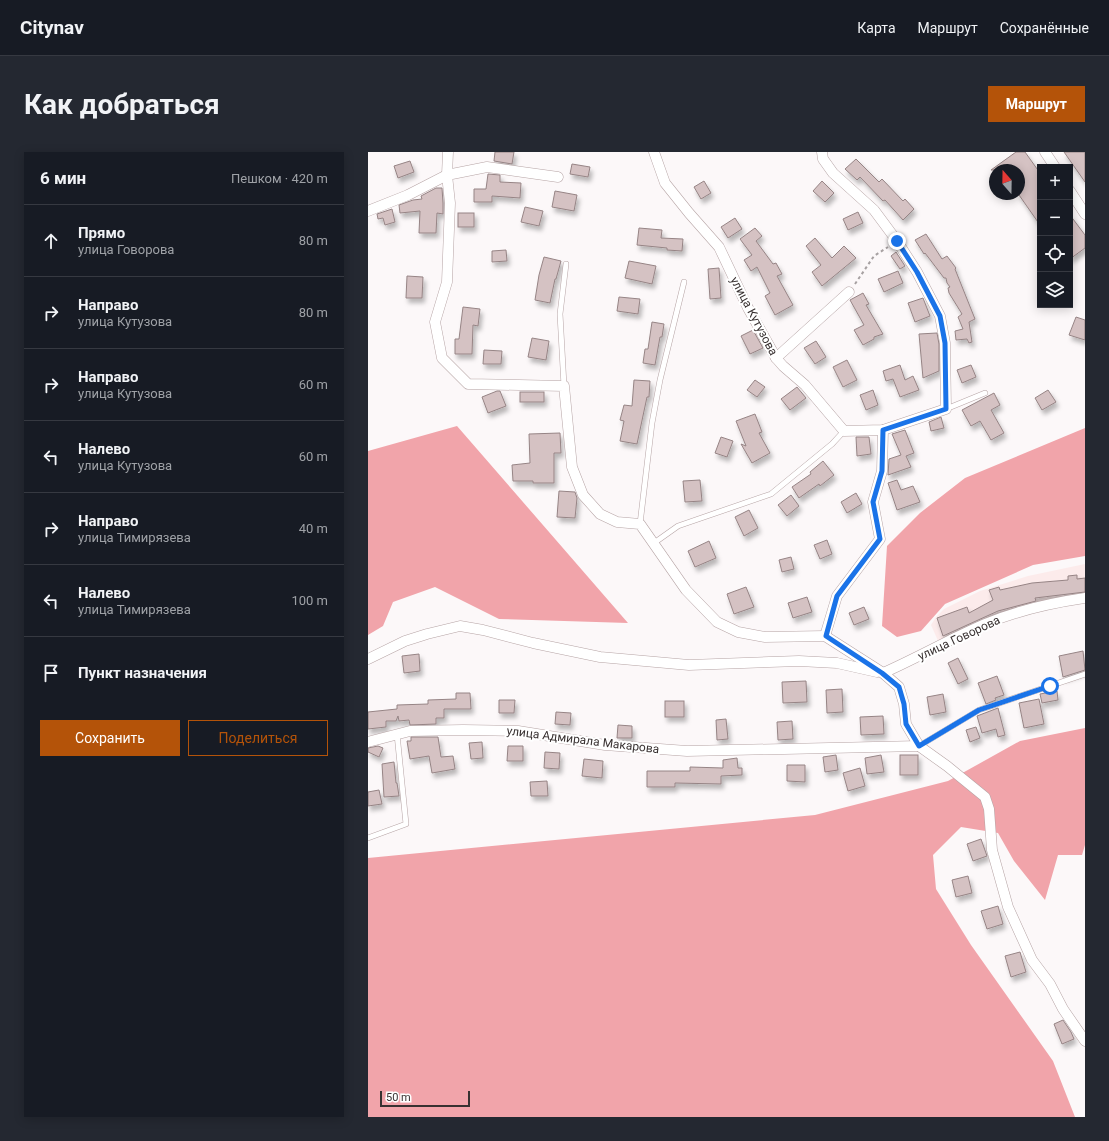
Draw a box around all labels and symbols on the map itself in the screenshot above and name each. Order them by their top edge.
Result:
north arrow [989,164,1025,200]
route end [888,232,906,250]
street label: улица Кутузова [727,274,781,358]
street label: улица Говорова [916,613,1002,663]
route start [1041,677,1059,695]
street label: улица Адмирала Макарова [506,724,660,756]
scale bar [380,1089,470,1108]

